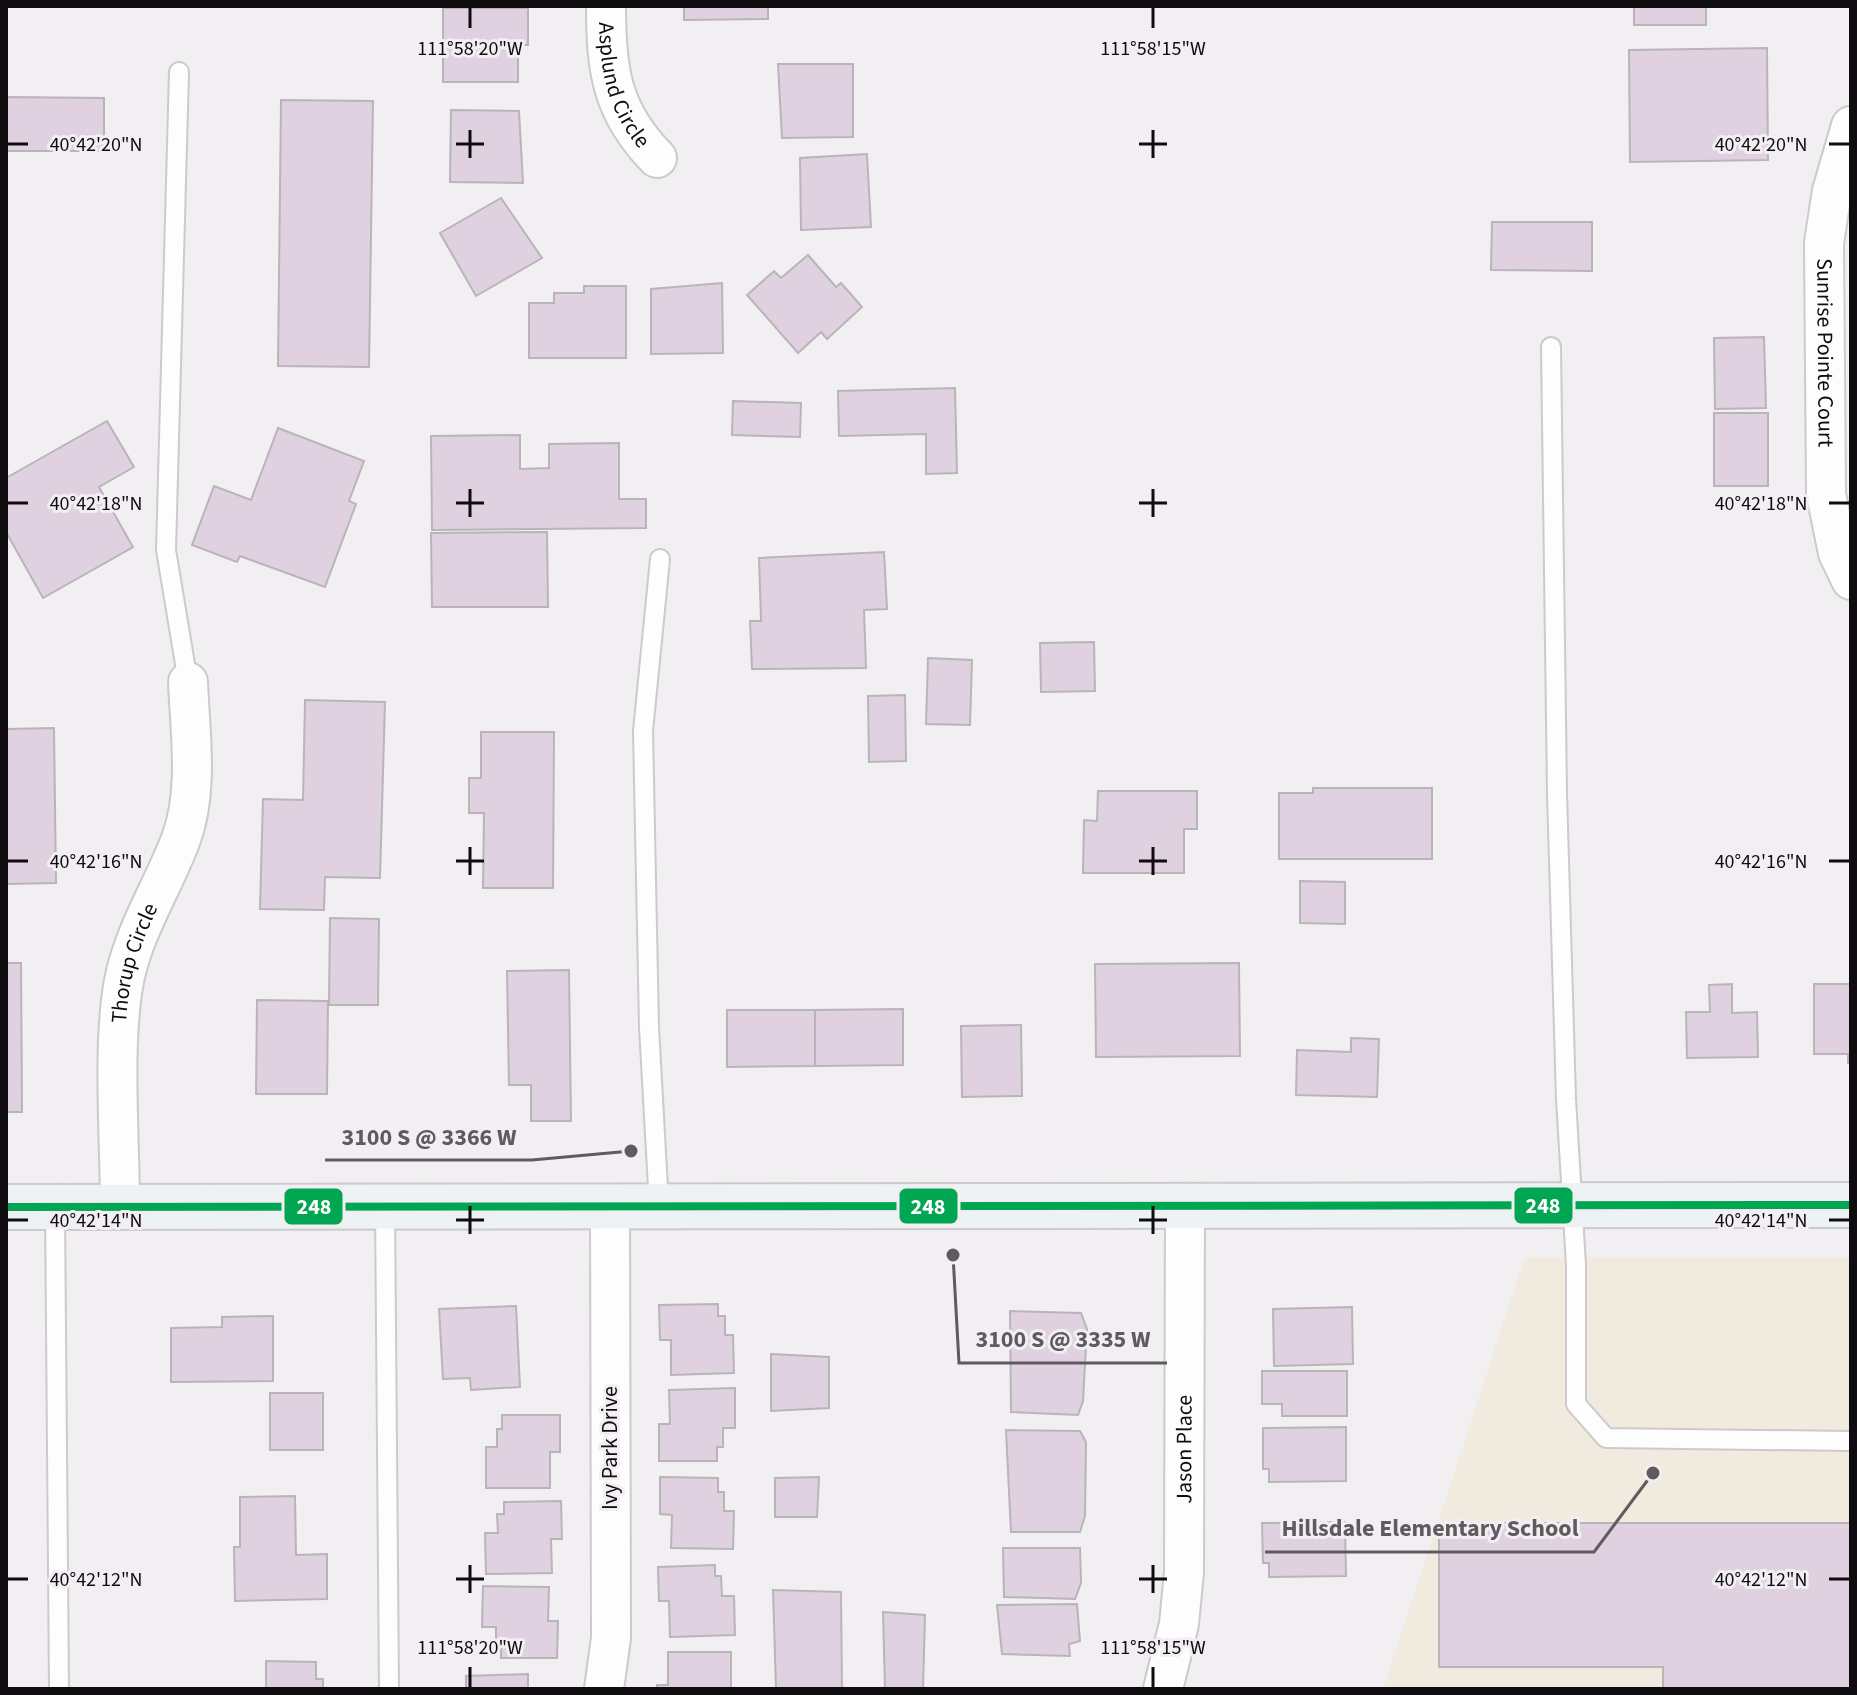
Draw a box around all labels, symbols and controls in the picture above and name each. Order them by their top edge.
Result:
street label: Asplund Circle [590,21,658,155]
text: 111°58'20"W [417,35,523,63]
text: 111°58'15"W [1100,35,1206,63]
text: 40°42'20"N [50,131,142,159]
text: 40°42'20"N [1715,131,1807,159]
street label: Sunrise Pointe Court [1808,258,1842,448]
text: 40°42'18"N [50,490,142,518]
text: 40°42'18"N [1715,490,1807,518]
text: 40°42'16"N [50,848,142,876]
text: 40°42'16"N [1715,848,1807,876]
street label: Thorup Circle [103,898,166,1024]
callout: 3100 S @ 3366 W [325,1112,532,1160]
text: 3100 S @ 3366 W [341,1120,517,1155]
line badge: 248 [1513,1186,1574,1225]
line badge: 248 [283,1187,344,1226]
line badge: 248 [898,1187,959,1225]
text: 248 [1526,1190,1560,1222]
text: 248 [297,1191,331,1223]
text: 248 [911,1191,945,1223]
text: 40°42'14"N [50,1207,142,1235]
text: 40°42'14"N [1715,1207,1807,1235]
callout: 3100 S @ 3335 W [959,1315,1167,1363]
text: 3100 S @ 3335 W [975,1322,1151,1357]
street label: Ivy Park Drive [594,1386,626,1510]
street label: Jason Place [1168,1395,1200,1504]
callout: Hillsdale Elementary School [1265,1504,1594,1552]
text: Hillsdale Elementary School [1282,1511,1579,1546]
text: 40°42'12"N [50,1566,142,1594]
text: 40°42'12"N [1715,1566,1807,1594]
text: 111°58'20"W [417,1634,523,1662]
text: 111°58'15"W [1100,1634,1206,1662]

